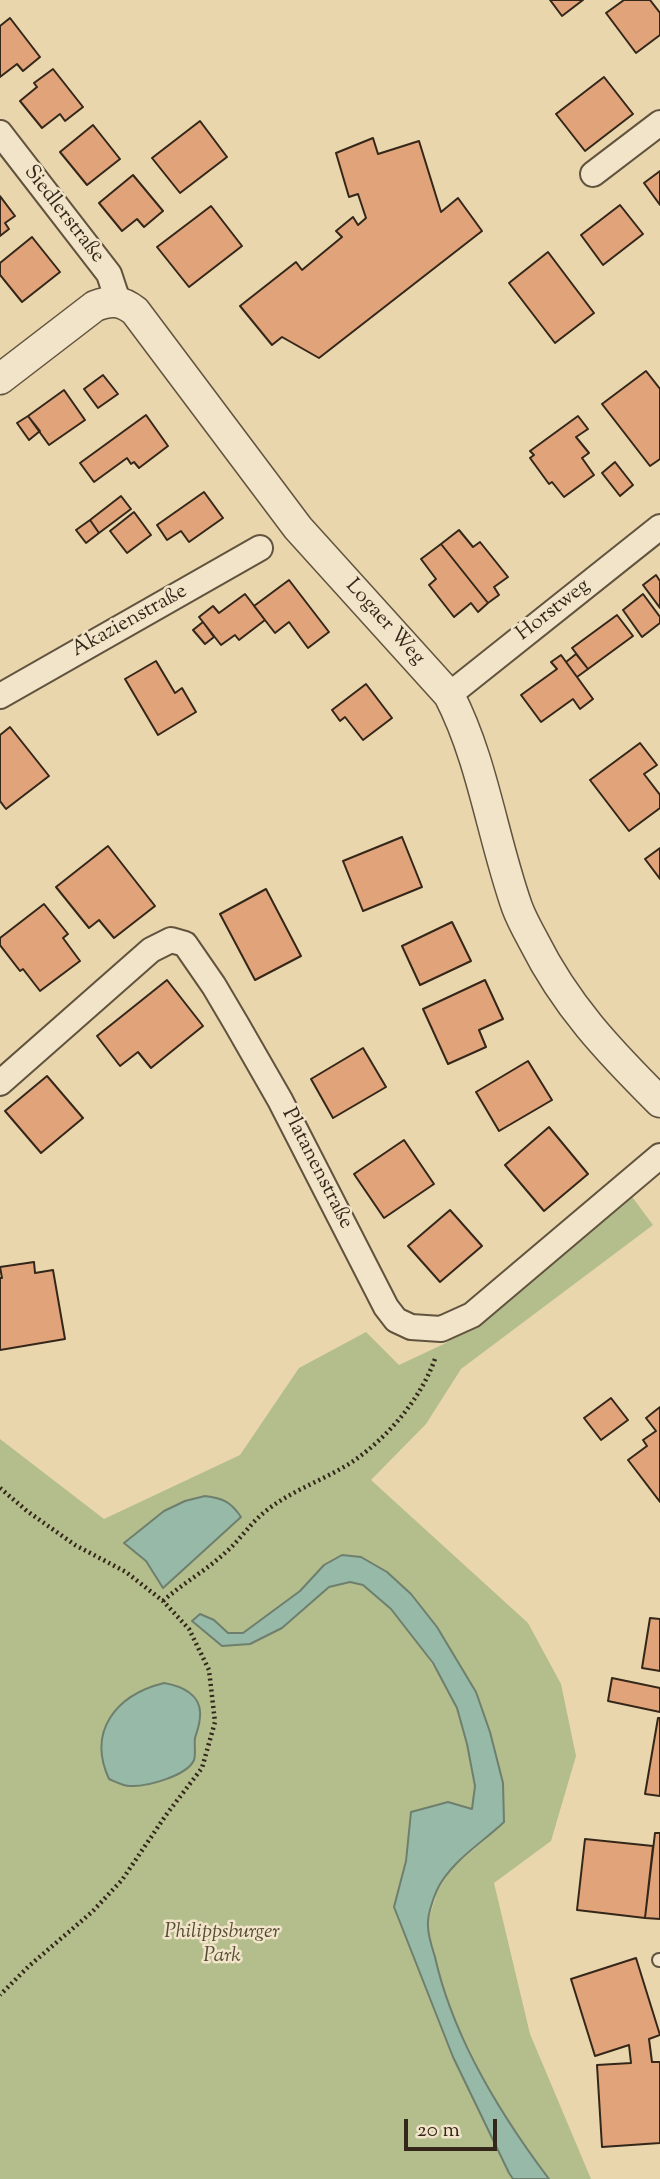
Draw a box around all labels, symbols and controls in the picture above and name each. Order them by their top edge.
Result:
street label: Siedlerstraße [17,161,109,269]
street label: Horstweg [512,574,596,648]
street label: Logaer Weg [339,575,429,671]
street label: Akazienstraße [68,580,192,664]
street label: Platanenstraße [275,1104,357,1234]
park label: Philippsburger Park [164,1920,280,1970]
scale bar [408,2106,501,2150]
text: 20 m [417,2116,460,2146]

